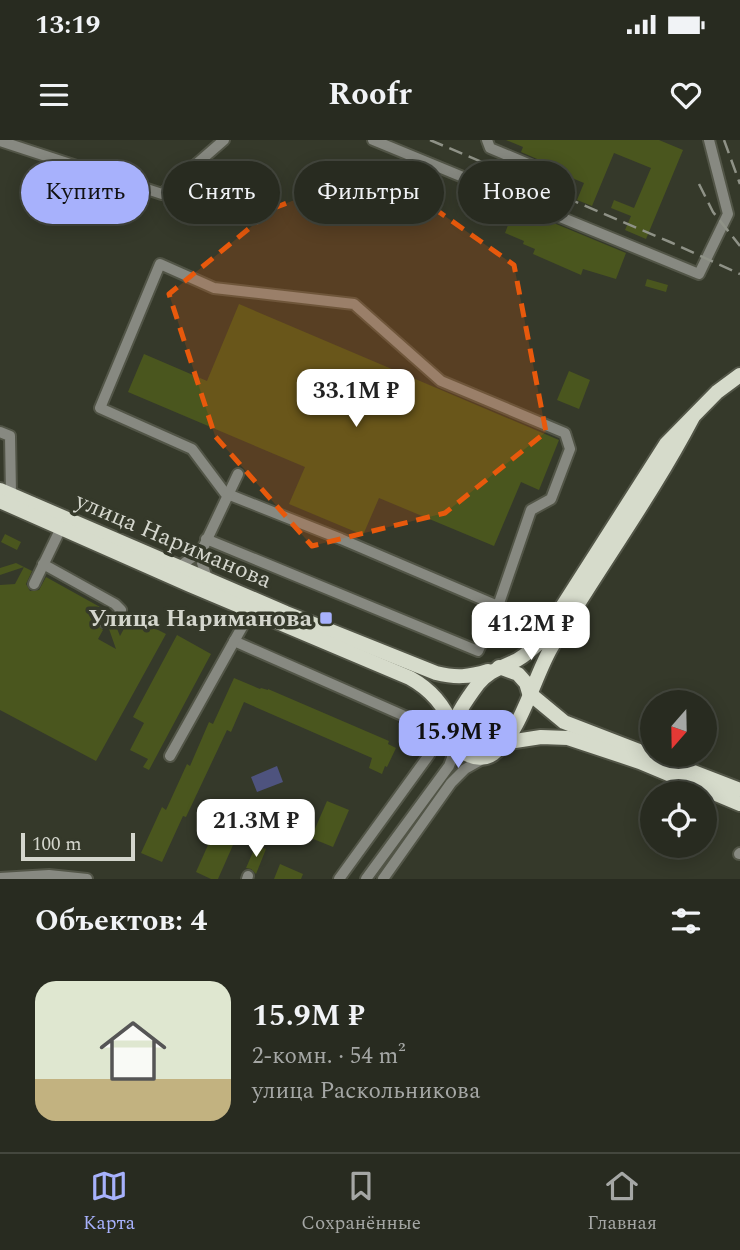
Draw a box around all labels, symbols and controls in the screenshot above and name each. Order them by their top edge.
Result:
text: 13:19 [35,5,100,45]
text: Roofr [328,70,412,119]
icon: menu [35,76,73,114]
icon: heart [667,76,705,114]
chip: Купить [21,161,149,224]
chip: Снять [163,161,280,224]
chip: Фильтры [294,161,444,224]
chip: Новое [458,161,575,224]
pin: 33.1M ₽ [291,370,421,429]
text: 33.1M ₽ [313,374,399,409]
street label: улица Нариманова [69,483,278,599]
place label: Улица Нариманова [88,601,313,637]
pin: 41.2M ₽ [466,602,596,662]
text: 41.2M ₽ [488,607,574,642]
marker: Улица Нариманова [318,610,334,626]
north arrow [640,690,718,766]
map controls [640,690,717,858]
pin: 15.9M ₽ [393,710,523,770]
text: 15.9M ₽ [415,715,501,750]
button: locate [640,781,717,858]
pin: 21.3M ₽ [191,800,321,859]
text: 21.3M ₽ [213,804,299,839]
scale bar [21,830,135,862]
text: 100 m [32,830,82,859]
text: Объектов: 4 [35,898,207,944]
icon: filters [667,902,705,940]
text: 15.9M ₽ [252,993,365,1039]
icon: home [91,1009,175,1093]
text: 2-комн. · 54 m² [252,1039,406,1074]
text: улица Раскольникова [252,1074,481,1109]
tab: Карта [83,1167,135,1238]
tab: Сохранённые [301,1167,421,1238]
tab: Главная [587,1167,657,1238]

